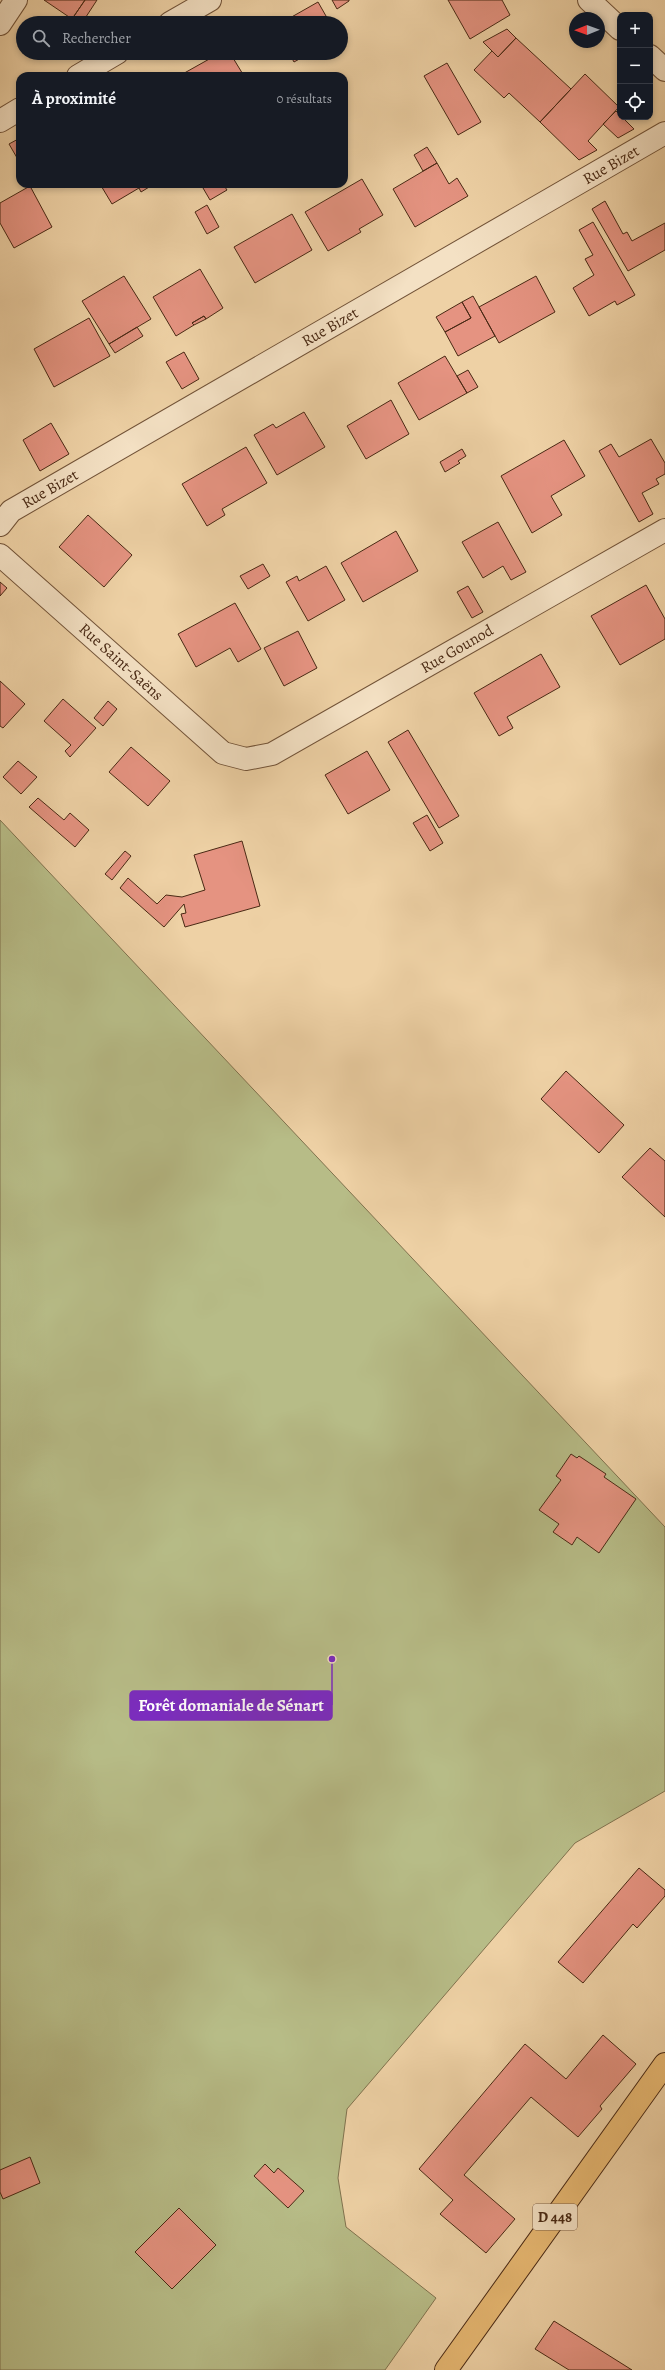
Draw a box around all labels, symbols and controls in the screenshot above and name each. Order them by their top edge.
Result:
north arrow [569,12,605,48]
map controls [617,12,653,120]
button: + [617,12,653,48]
search box [16,16,348,60]
icon: search [30,27,52,49]
text: Rechercher [62,28,131,48]
button: − [617,48,653,84]
button: locate [617,84,653,120]
text: À proximité [32,87,116,110]
text: 0 résultats [277,90,332,107]
street label: Rue Bizet [579,140,643,190]
street label: Rue Bizet [298,302,362,352]
street label: Rue Bizet [18,464,82,514]
street label: Rue Saint-Saëns [74,618,168,706]
street label: Rue Gounod [417,619,498,679]
callout: Forêt domaniale de Sénart [130,1691,332,1720]
text: Forêt domaniale de Sénart [138,1694,324,1717]
road number: D 448 [533,2204,577,2230]

